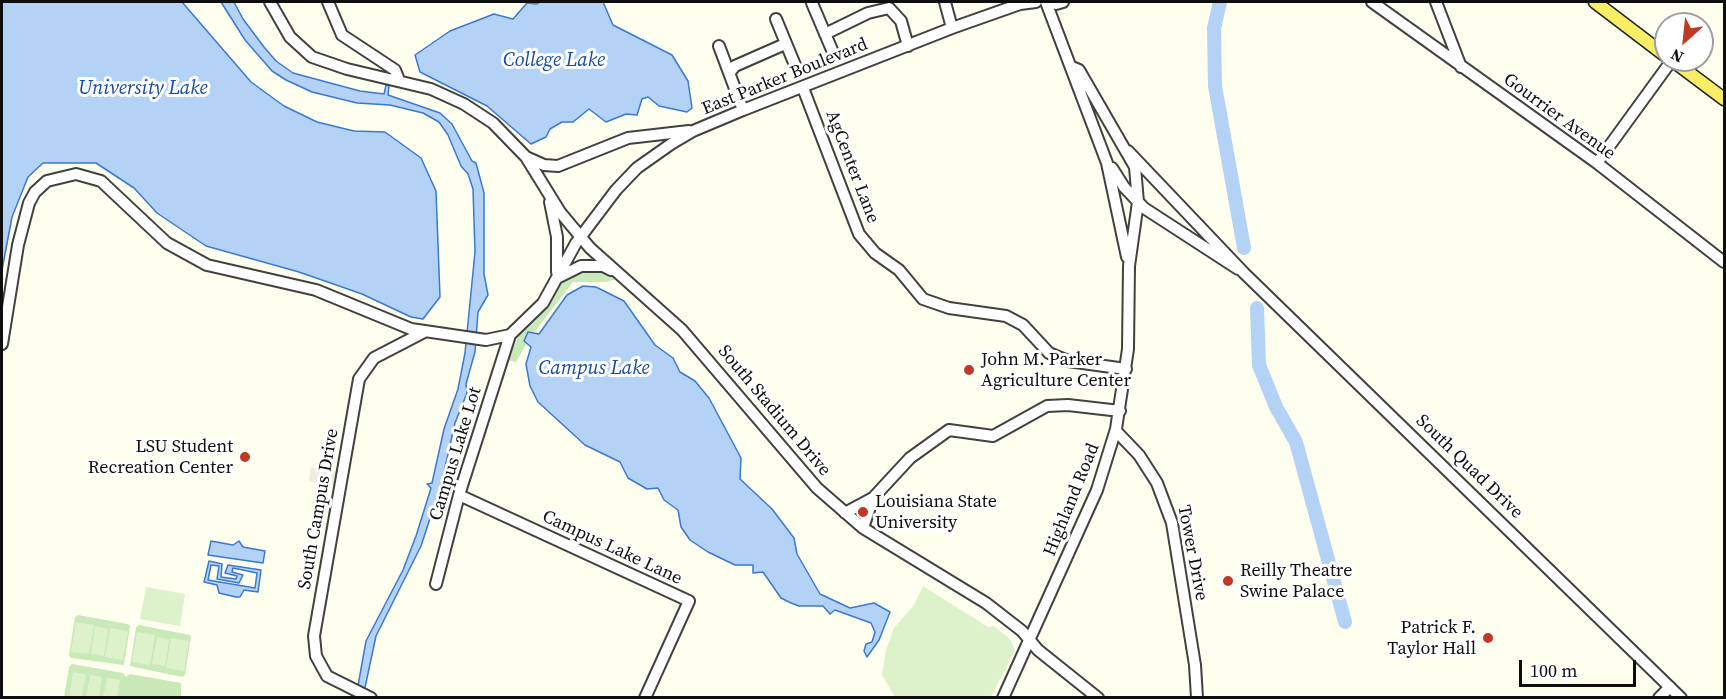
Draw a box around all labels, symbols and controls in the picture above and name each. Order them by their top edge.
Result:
north arrow [1654,12,1714,72]
street label: East Parker Boulevard [699,34,871,120]
text: N [1667,44,1687,69]
water label: College Lake [503,49,605,73]
street label: Gourrier Avenue [1499,69,1619,165]
water label: University Lake [78,77,208,101]
street label: AgCenter Lane [821,107,883,227]
street label: South Stadium Drive [713,341,835,481]
place label: John M. Parker Agriculture Center [981,349,1131,392]
water label: Campus Lake [538,357,650,381]
marker: John M. Parker Agriculture Center [962,363,976,377]
street label: Campus Lake Lot [425,385,487,523]
street label: South Quad Drive [1411,410,1527,524]
street label: South Campus Drive [294,427,344,591]
place label: LSU Student Recreation Center [88,436,233,478]
street label: Highland Road [1040,440,1104,560]
marker: LSU Student Recreation Center [238,450,252,464]
place label: Louisiana State University [875,491,997,534]
street label: Tower Drive [1172,503,1212,603]
marker: Louisiana State University [856,505,870,519]
street label: Campus Lake Lane [539,506,685,590]
place label: Reilly Theatre Swine Palace [1240,560,1352,602]
marker: Reilly Theatre Swine Palace [1221,574,1235,588]
place label: Patrick F. Taylor Hall [1387,617,1476,660]
marker: Patrick F. Taylor Hall [1481,631,1495,645]
scale bar [1522,648,1639,686]
text: 100 m [1530,658,1577,683]

